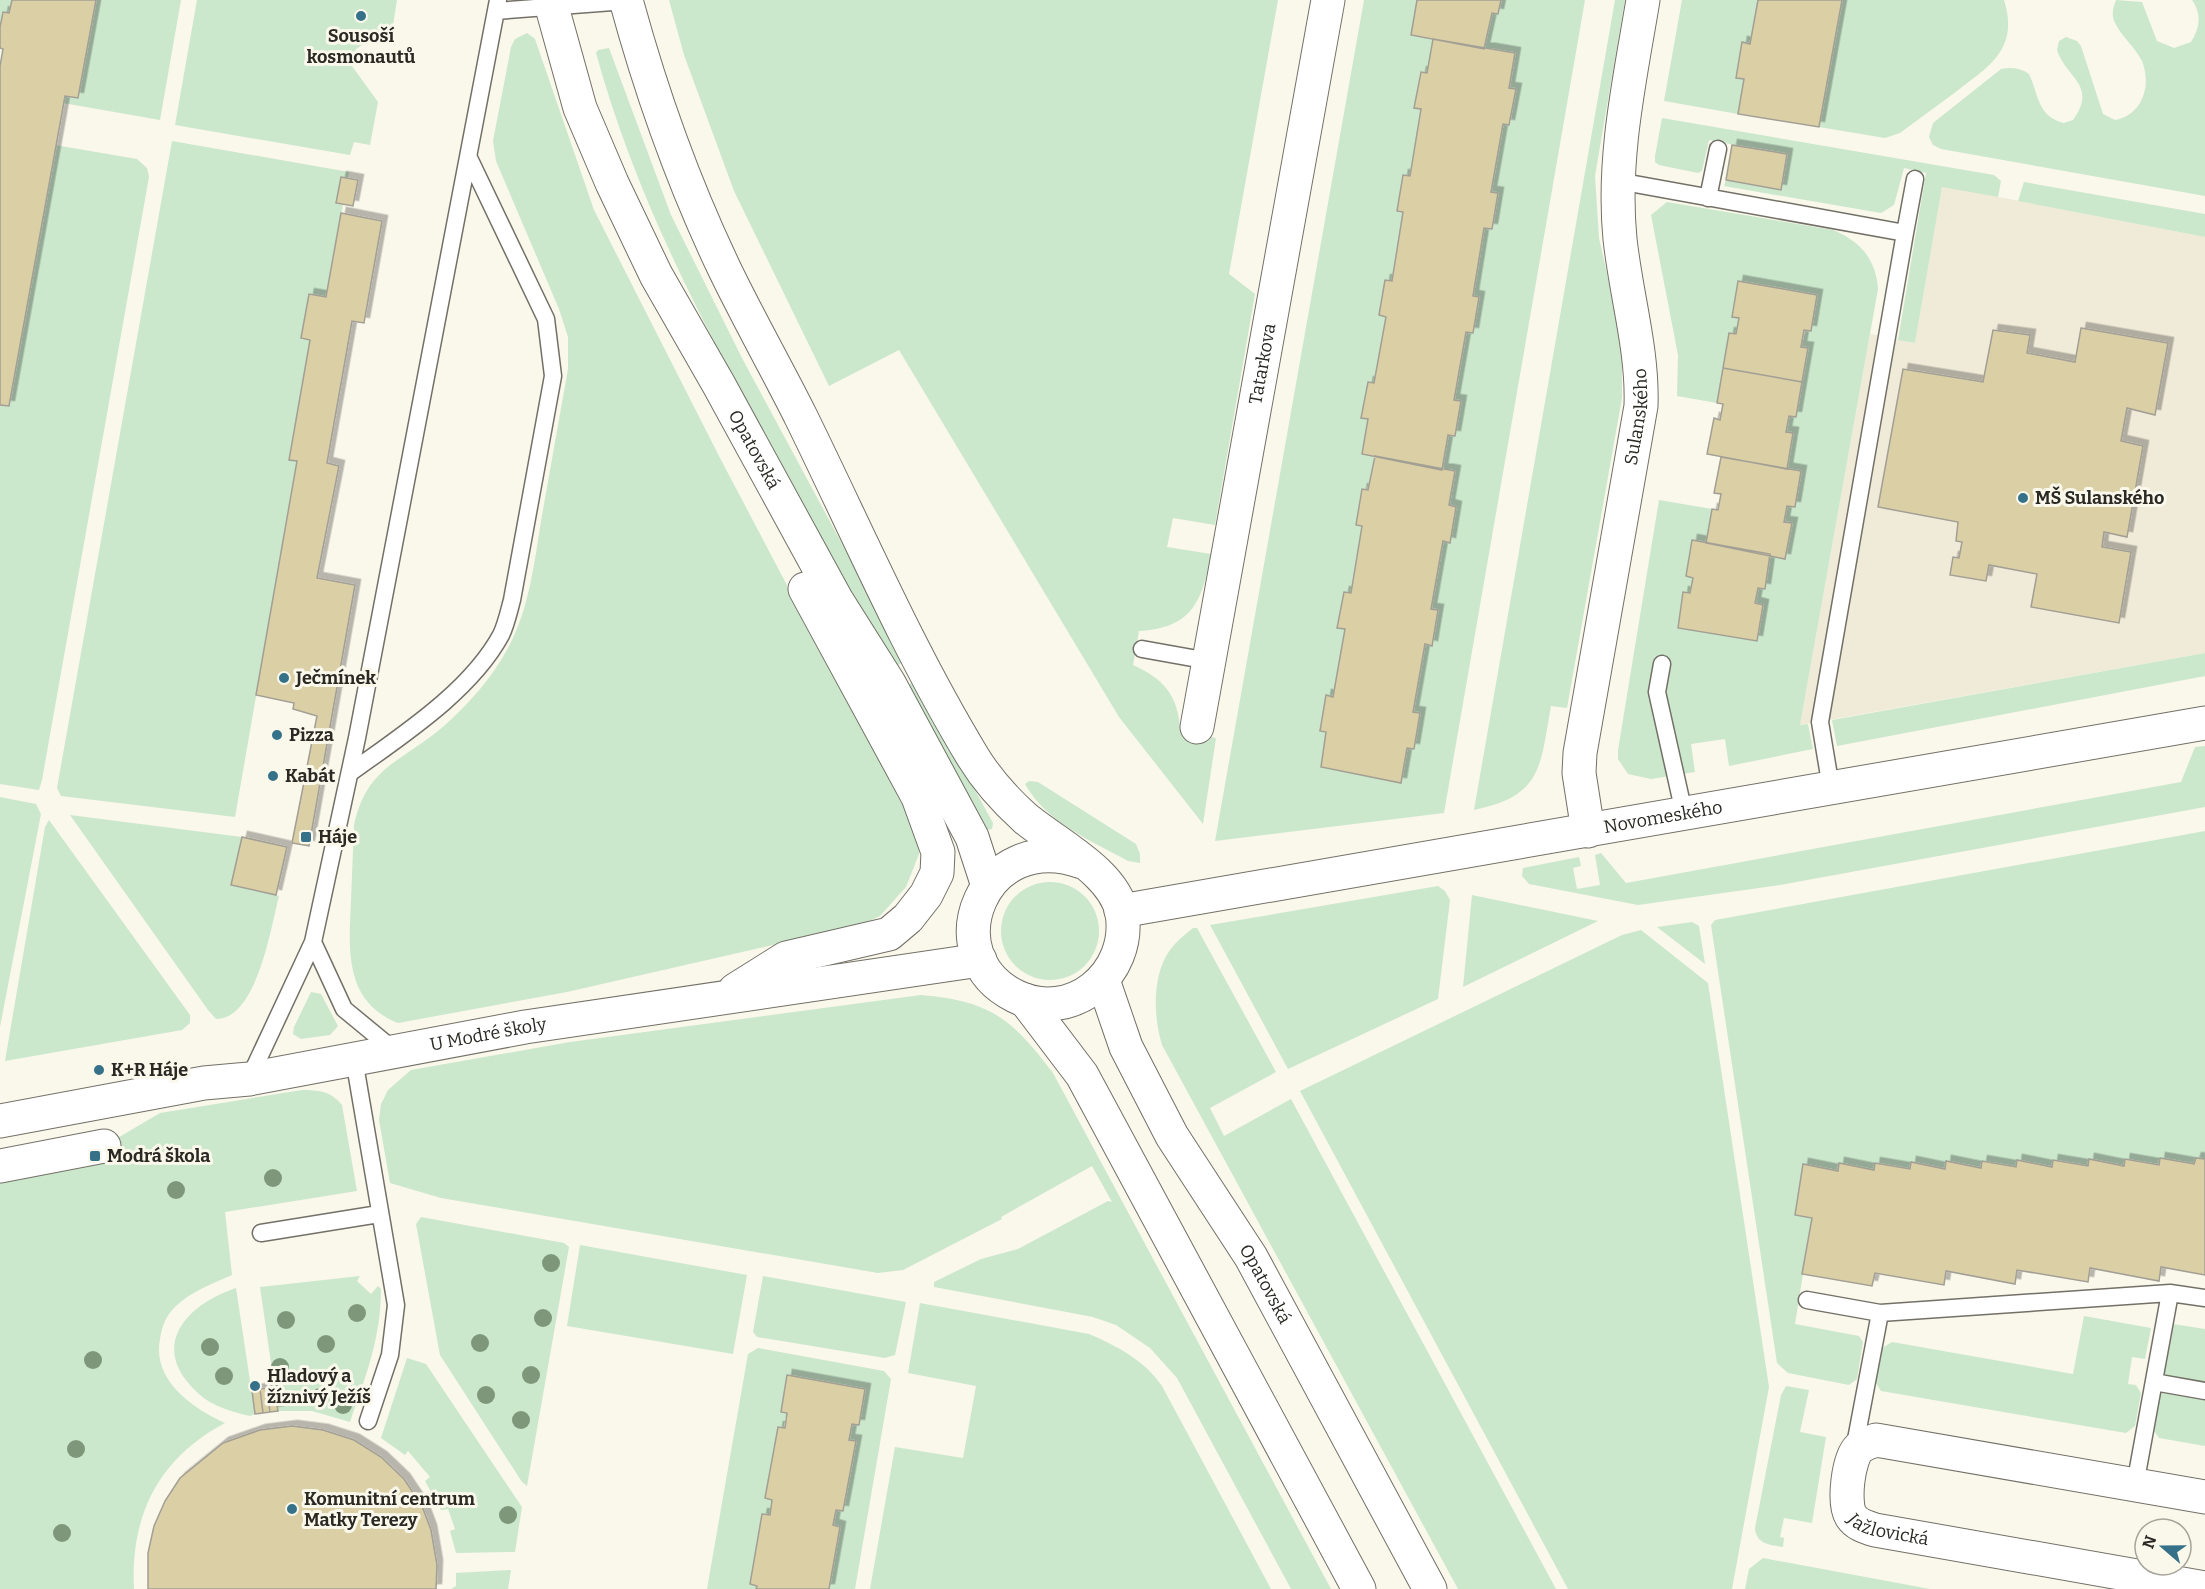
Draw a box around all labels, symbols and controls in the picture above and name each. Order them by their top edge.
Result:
marker: Sousoší kosmonautů [354,9,368,23]
place label: Sousoší kosmonautů [307,25,416,68]
street label: Tatarkova [1244,322,1281,406]
street label: Sulanského [1620,367,1652,467]
street label: Opatovská [724,406,785,493]
place label: MŠ Sulanského [2035,486,2164,509]
marker: MŠ Sulanského [2016,491,2030,505]
place label: Ječmínek [295,667,376,689]
marker: Ječmínek [277,671,291,685]
place label: Pizza [289,724,334,746]
marker: Pizza [270,728,284,742]
place label: Kabát [285,765,335,787]
marker: Kabát [266,769,280,783]
street label: Novomeského [1602,796,1724,838]
place label: Háje [318,826,357,848]
marker: Háje [299,830,313,844]
street label: U Modré školy [428,1013,548,1056]
place label: K+R Háje [111,1059,188,1081]
marker: K+R Háje [92,1063,106,1077]
place label: Modrá škola [107,1145,210,1167]
marker: Modrá škola [88,1149,102,1163]
street label: Opatovská [1235,1240,1296,1328]
place label: Hladový a žíznivý Ježíš [267,1365,371,1408]
marker: Hladový a žíznivý Ježíš [248,1379,262,1393]
place label: Komunitní centrum Matky Terezy [304,1488,475,1531]
marker: Komunitní centrum Matky Terezy [285,1502,299,1516]
street label: Jažlovická [1842,1508,1930,1550]
north arrow [2133,1517,2193,1577]
text: N [2138,1533,2160,1551]

